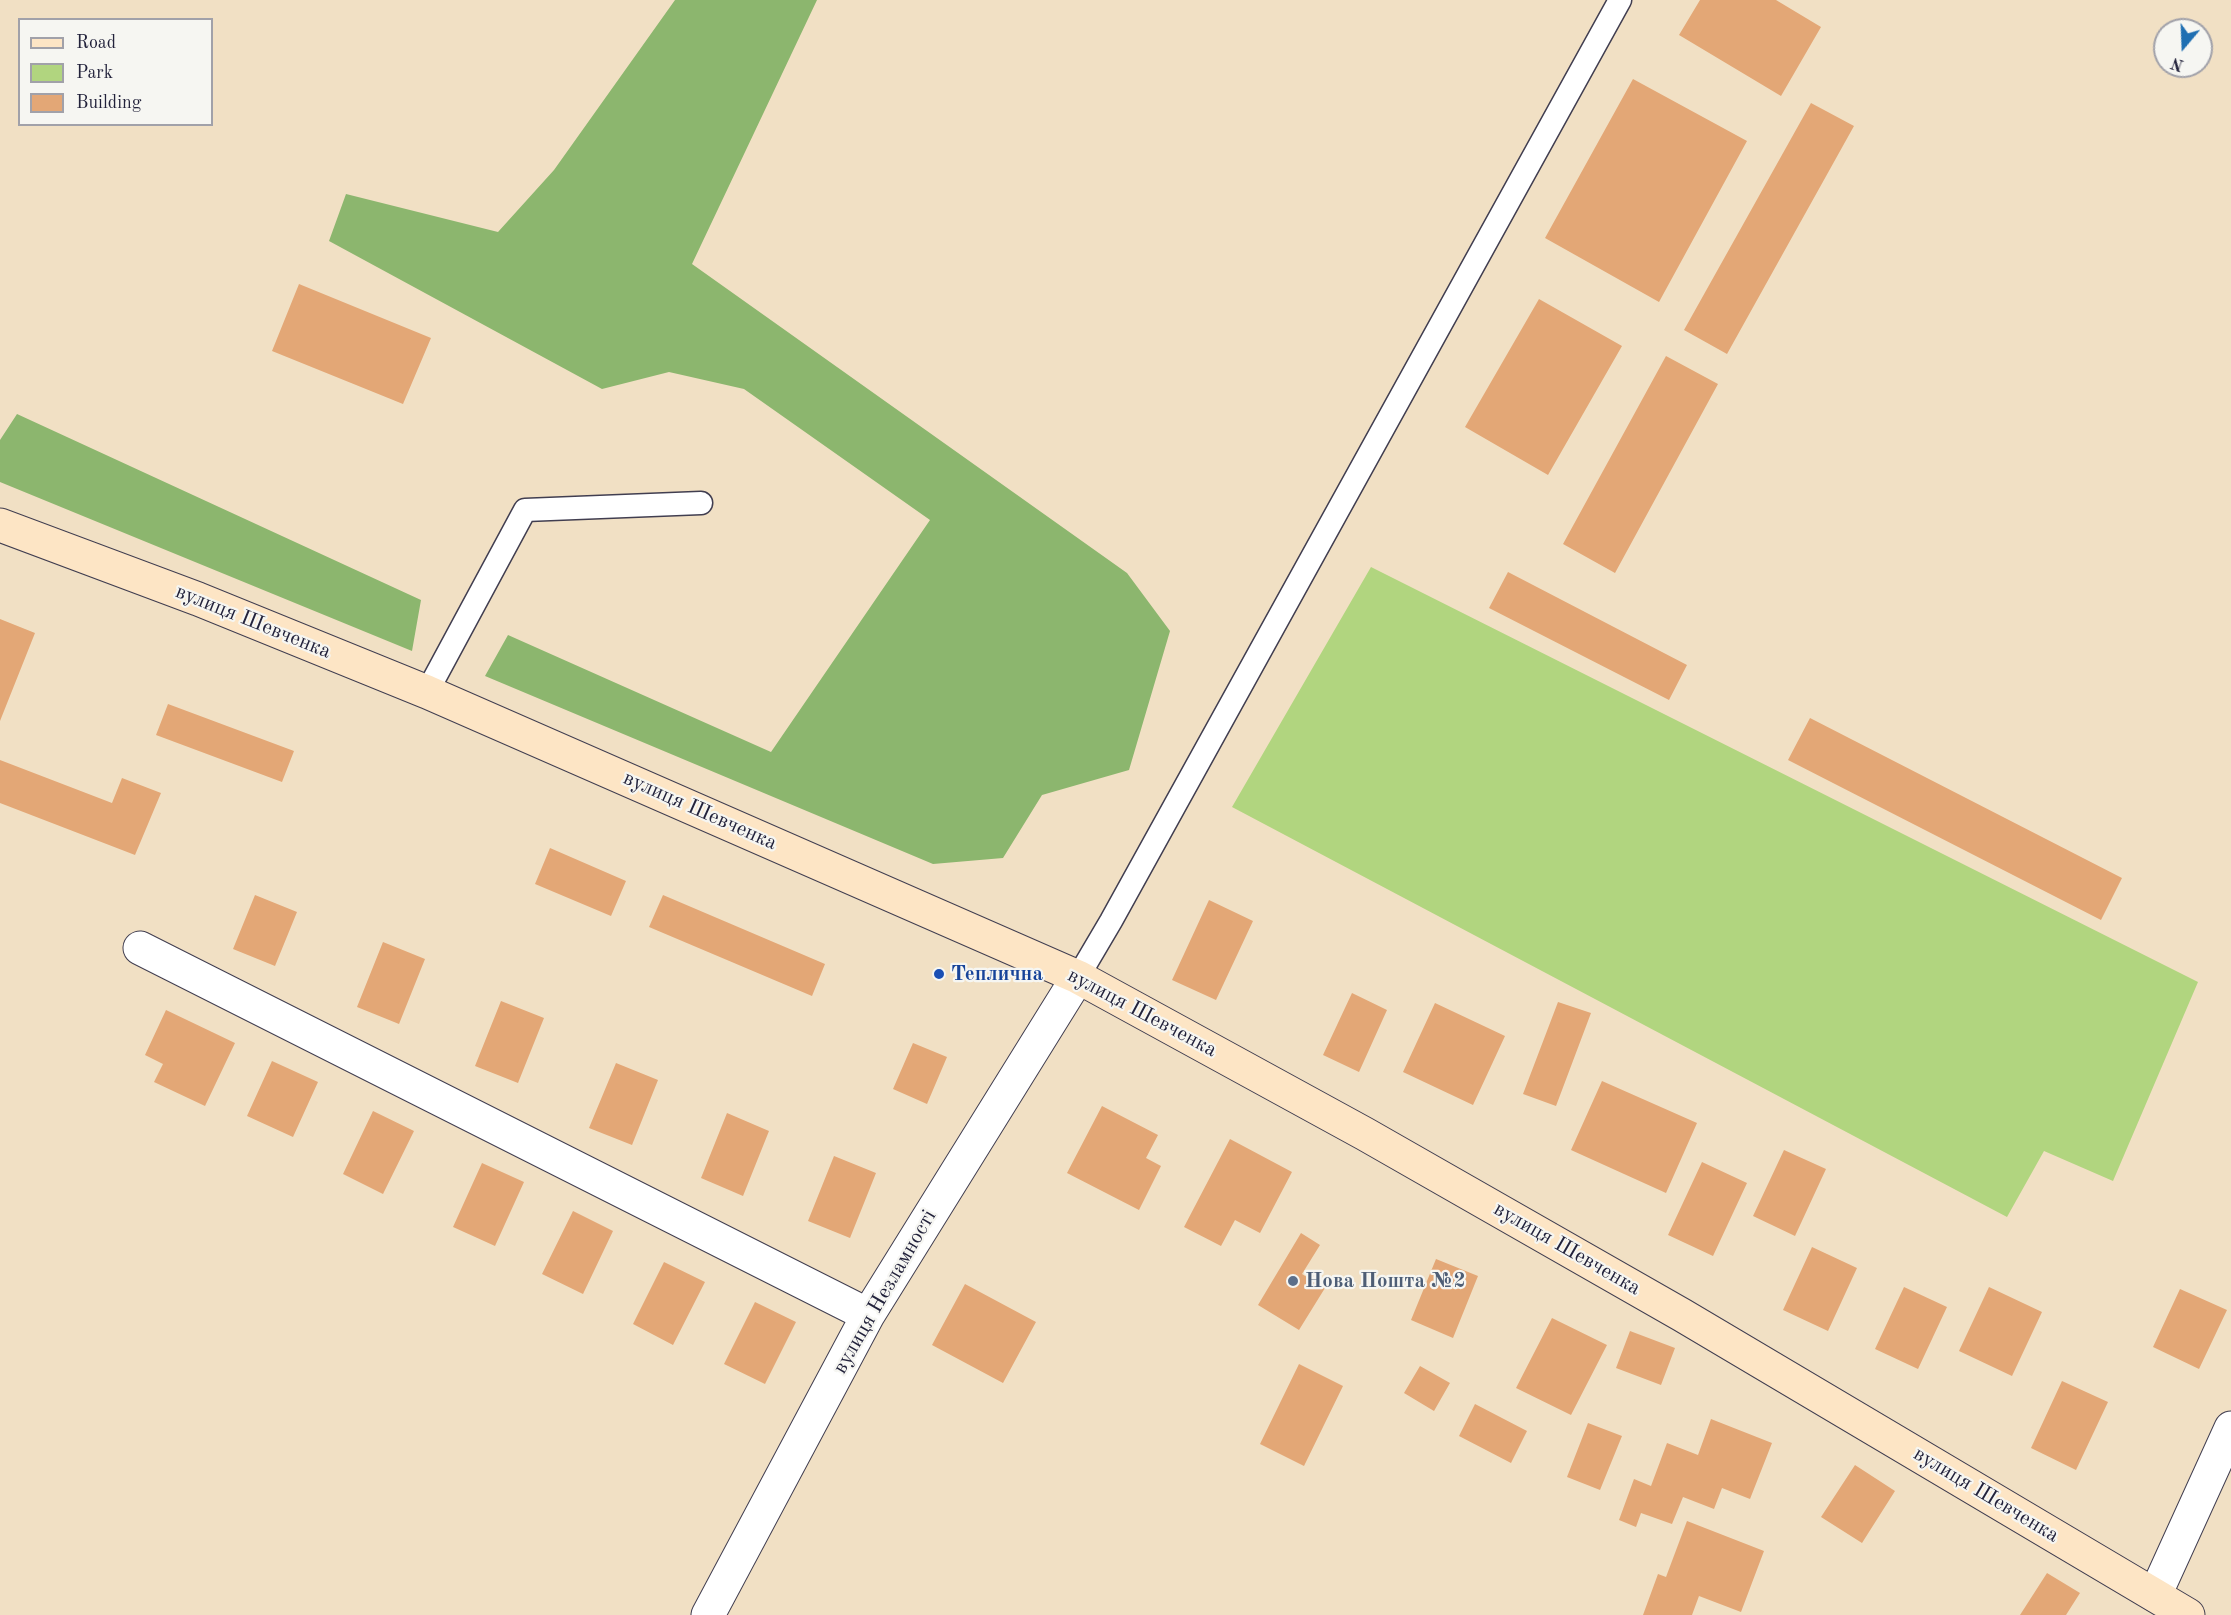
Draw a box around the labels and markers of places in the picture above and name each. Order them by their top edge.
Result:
place label: Теплична [951,961,1043,987]
marker: Теплична [932,967,946,981]
place label: Нова Пошта №2 [1305,1268,1466,1294]
marker: Нова Пошта №2 [1286,1274,1300,1288]

